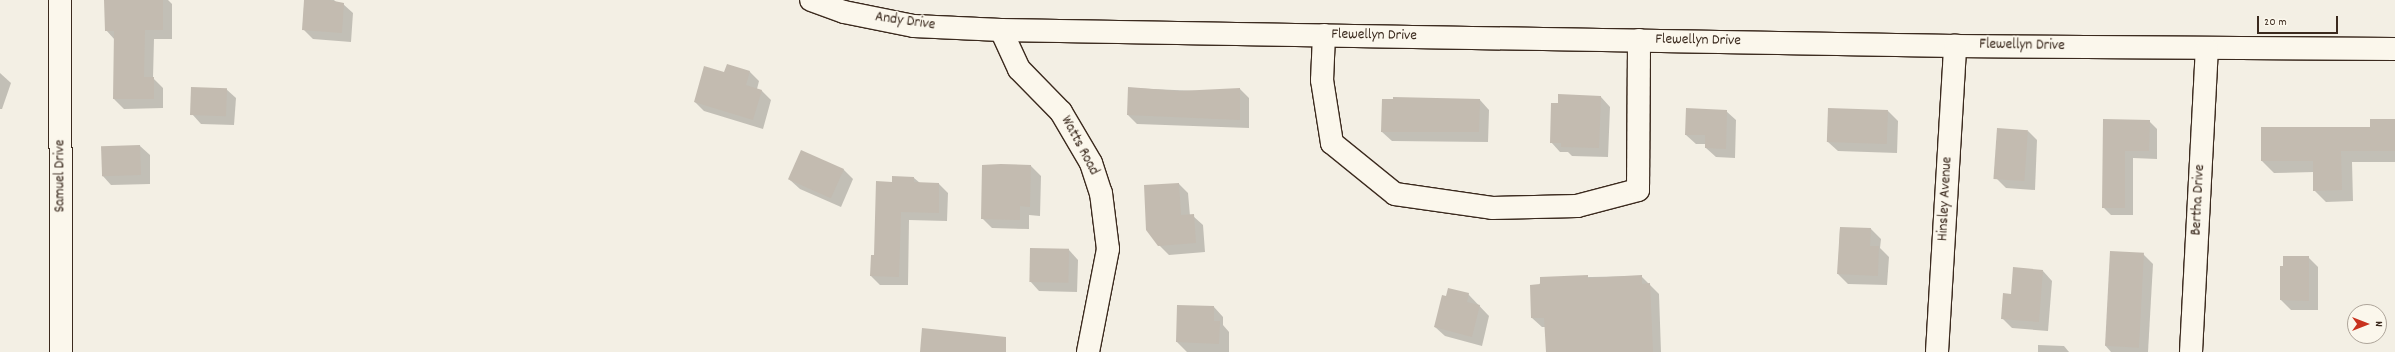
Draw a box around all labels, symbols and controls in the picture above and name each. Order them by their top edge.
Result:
scale bar [2259,8,2340,34]
street label: Andy Drive [874,9,936,35]
text: 20 m [2264,14,2287,31]
street label: Flewellyn Drive [1331,26,1417,46]
street label: Flewellyn Drive [1655,31,1741,51]
street label: Flewellyn Drive [1979,36,2065,56]
street label: Watts Road [1056,113,1102,179]
street label: Samuel Drive [52,140,70,212]
street label: Hinsley Avenue [1935,156,1957,242]
street label: Bertha Drive [2188,164,2210,236]
north arrow [2347,304,2387,344]
text: N [2370,321,2386,327]

